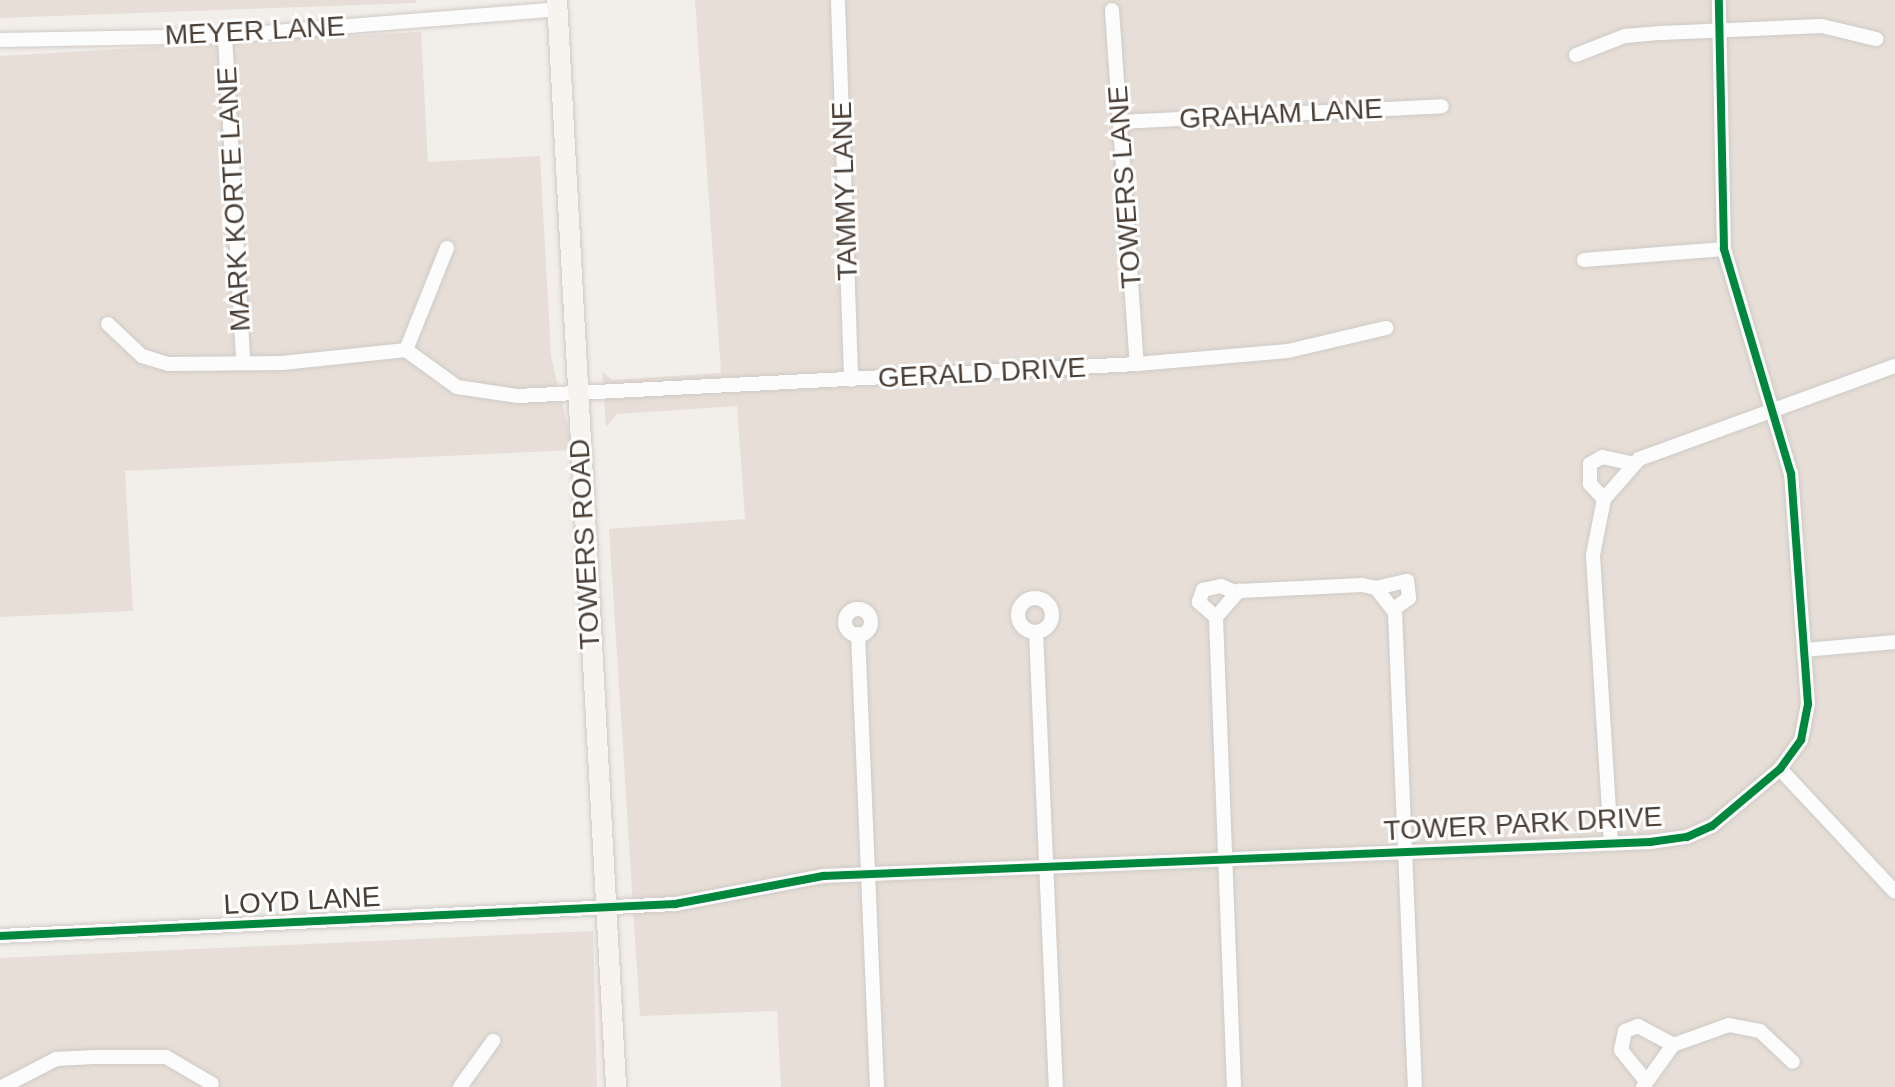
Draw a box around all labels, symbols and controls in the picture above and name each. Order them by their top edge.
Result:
street label: MEYER LANE [164,9,346,53]
street label: MARK KORTE LANE [210,66,258,332]
street label: TOWERS LANE [1101,84,1149,290]
street label: GRAHAM LANE [1178,92,1384,136]
street label: TAMMY LANE [825,100,865,282]
street label: GERALD DRIVE [877,351,1087,395]
street label: TOWERS ROAD [563,438,607,650]
street label: TOWER PARK DRIVE [1383,800,1663,848]
street label: LOYD LANE [223,880,381,922]

